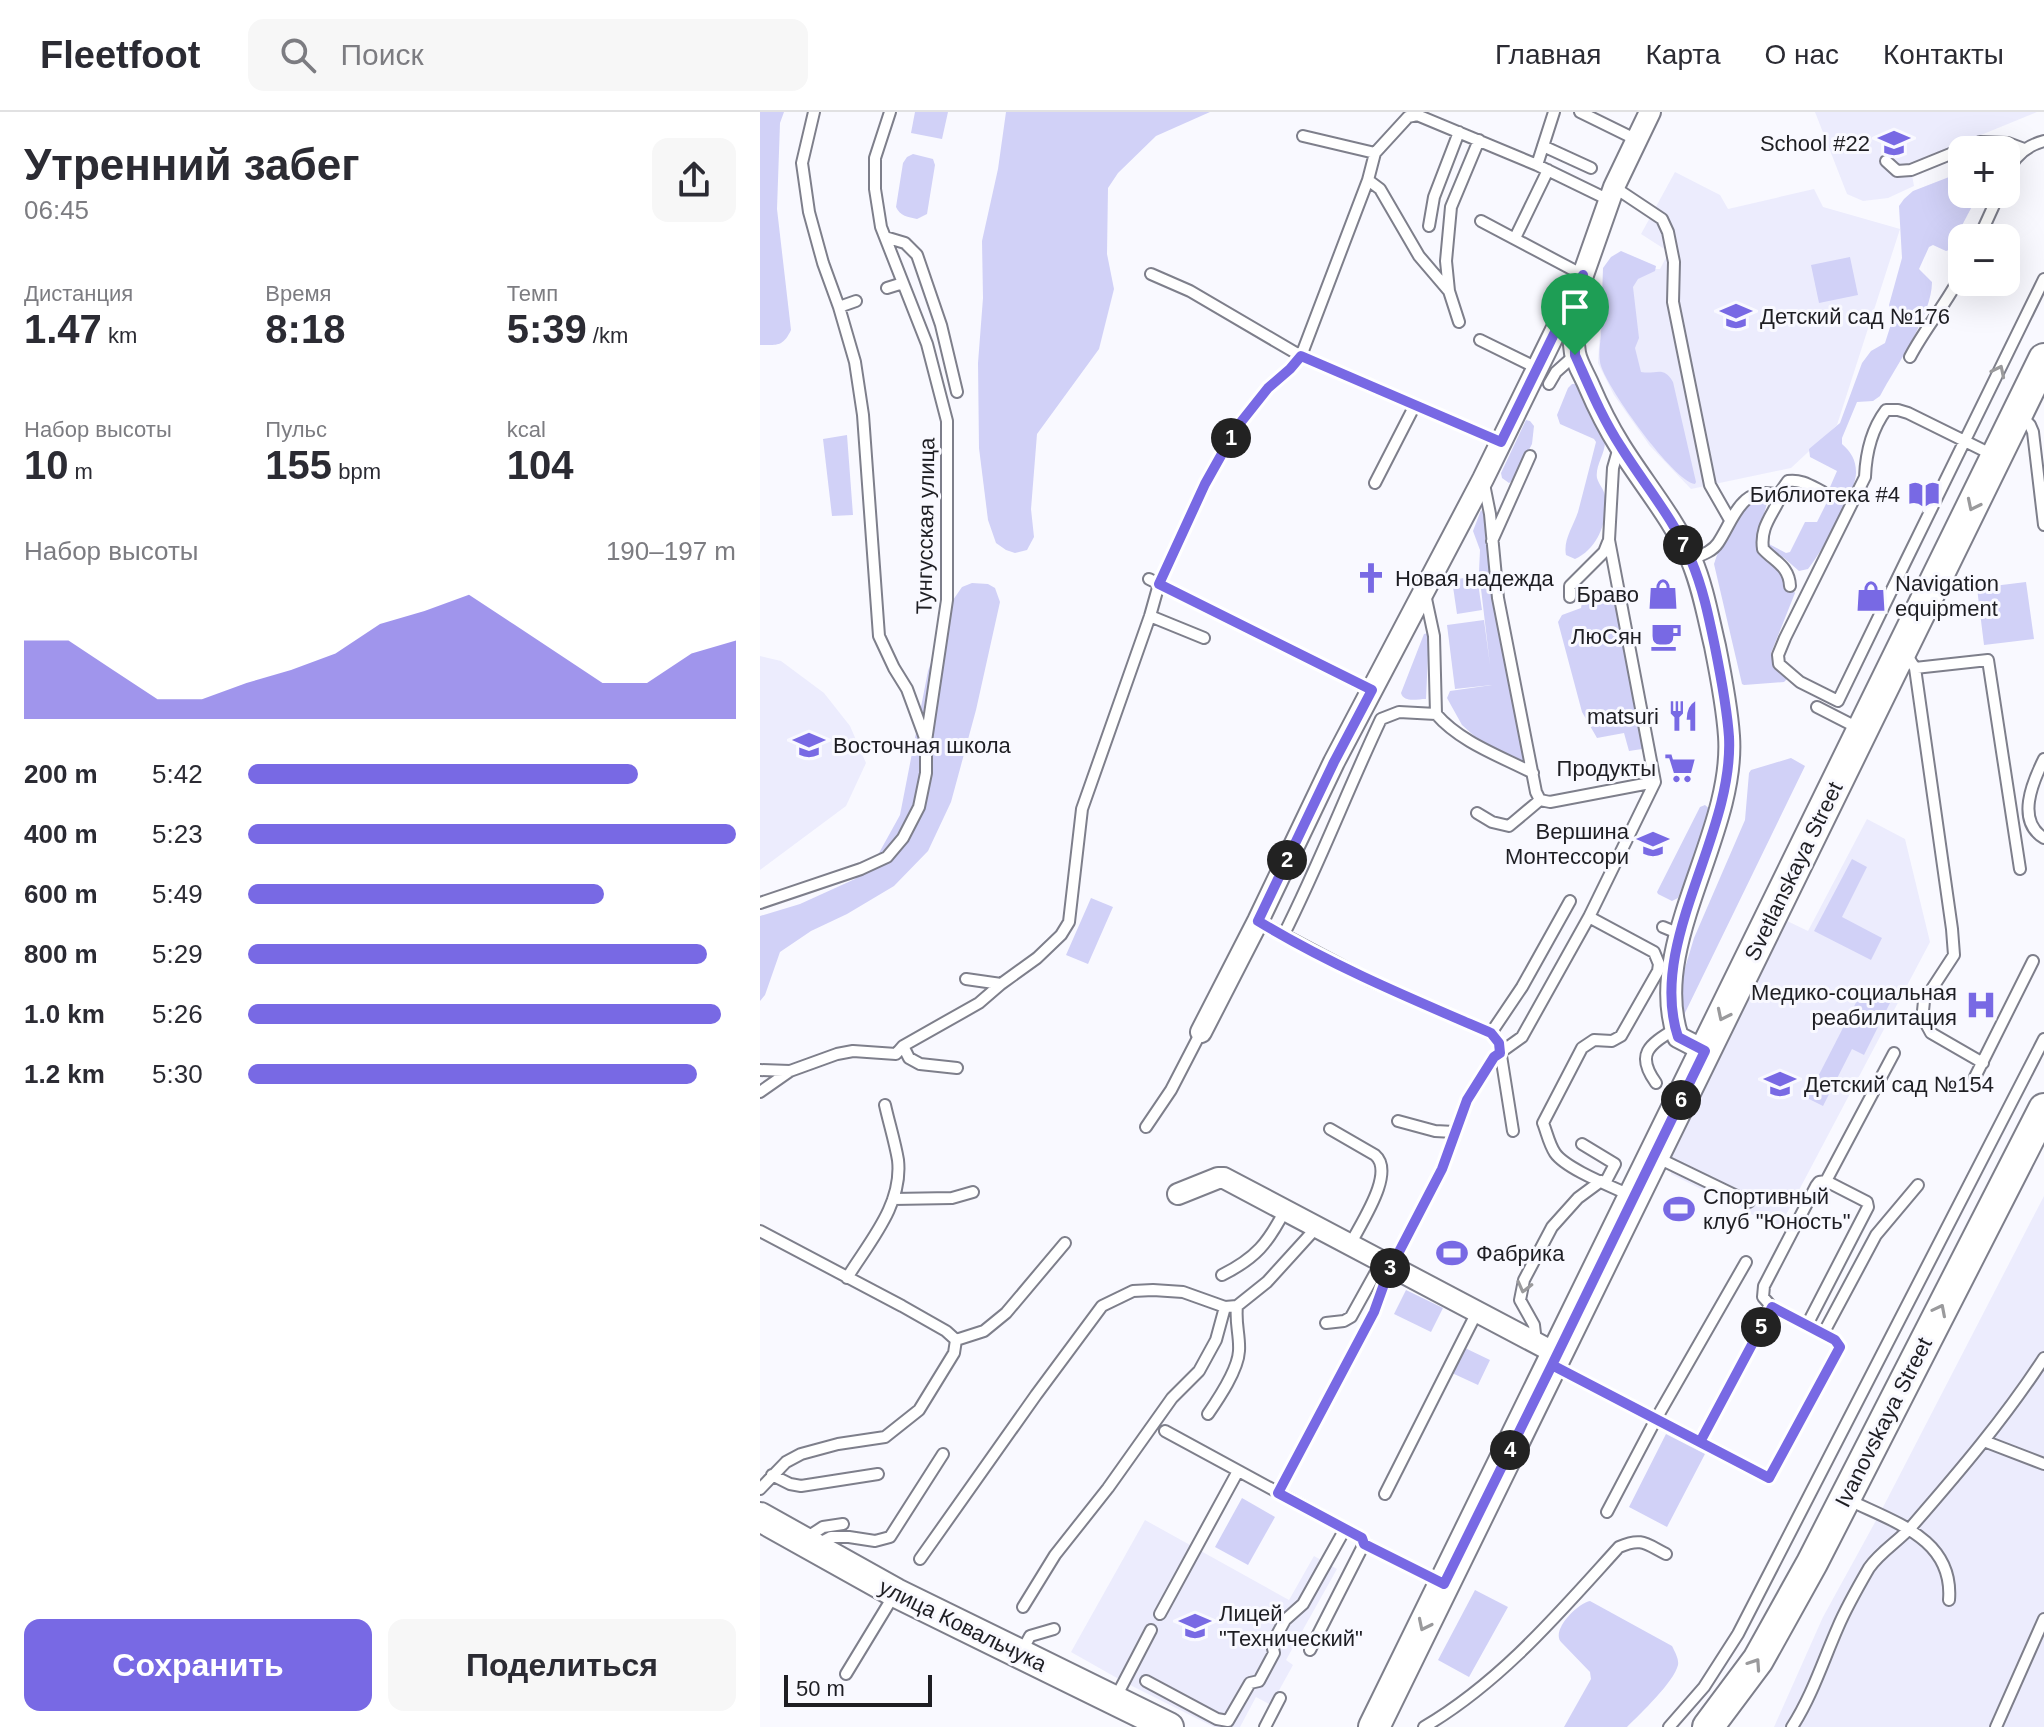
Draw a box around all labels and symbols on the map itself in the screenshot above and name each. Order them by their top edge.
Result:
school or university icon: School #22 [1877,126,1911,160]
place label: School #22 [1760,131,1870,156]
pin [1541,273,1609,355]
school or university icon: Детский сад №176 [1719,299,1753,333]
place label: Детский сад №176 [1760,304,1950,329]
one-way arrow [1989,364,2005,379]
pin: 1 [1211,418,1251,458]
street label: Тунгусская улица [911,437,940,615]
library icon: Библиотека #4 [1907,477,1941,511]
place label: Библиотека #4 [1750,482,1900,507]
one-way arrow [1967,496,1983,511]
pin: 7 [1663,525,1703,565]
church icon: Новая надежда [1354,561,1388,595]
place label: Новая надежда [1395,566,1555,591]
place label: Navigation equipment [1895,571,1999,621]
shop icon: Браво [1646,577,1680,611]
shop icon: Navigation equipment [1854,579,1888,613]
place label: Браво [1576,582,1639,607]
cafe icon: ЛюСян [1649,619,1683,653]
place label: ЛюСян [1571,624,1642,649]
restaurant icon: matsuri [1666,699,1700,733]
place label: matsuri [1587,704,1659,729]
school or university icon: Восточная школа [792,728,826,762]
place label: Восточная школа [833,733,1011,758]
supermarket icon: Продукты [1663,751,1697,785]
place label: Продукты [1557,756,1656,781]
street label: Svetlanskaya Street [1739,778,1848,965]
place label: Вершина Монтессори [1505,819,1630,869]
school or university icon: Вершина Монтессори [1636,827,1670,861]
pin: 2 [1267,840,1307,880]
place label: Медико-социальная реабилитация [1751,980,1957,1030]
hospital icon: Медико-социальная реабилитация [1964,988,1998,1022]
one-way arrow [1717,1007,1733,1021]
school or university icon: Детский сад №154 [1763,1067,1797,1101]
place label: Детский сад №154 [1804,1072,1994,1097]
pin: 6 [1661,1080,1701,1120]
place label: Спортивный клуб "Юность" [1703,1184,1850,1234]
sports icon: Спортивный клуб "Юность" [1662,1192,1696,1226]
sports icon: Фабрика [1435,1236,1469,1270]
place label: Фабрика [1476,1241,1565,1266]
pin: 3 [1370,1248,1410,1288]
one-way arrow [1516,1279,1533,1293]
one-way arrow [1930,1304,1946,1319]
pin: 5 [1741,1307,1781,1347]
street label: Ivanovskaya Street [1830,1333,1937,1511]
pin: 4 [1490,1430,1530,1470]
street label: улица Ковальчука [875,1574,1051,1677]
place label: Лицей "Технический" [1219,1601,1363,1651]
school or university icon: Лицей "Технический" [1178,1609,1212,1643]
one-way arrow [1418,1617,1434,1632]
one-way arrow [1745,1659,1760,1673]
scale bar [784,1671,932,1707]

